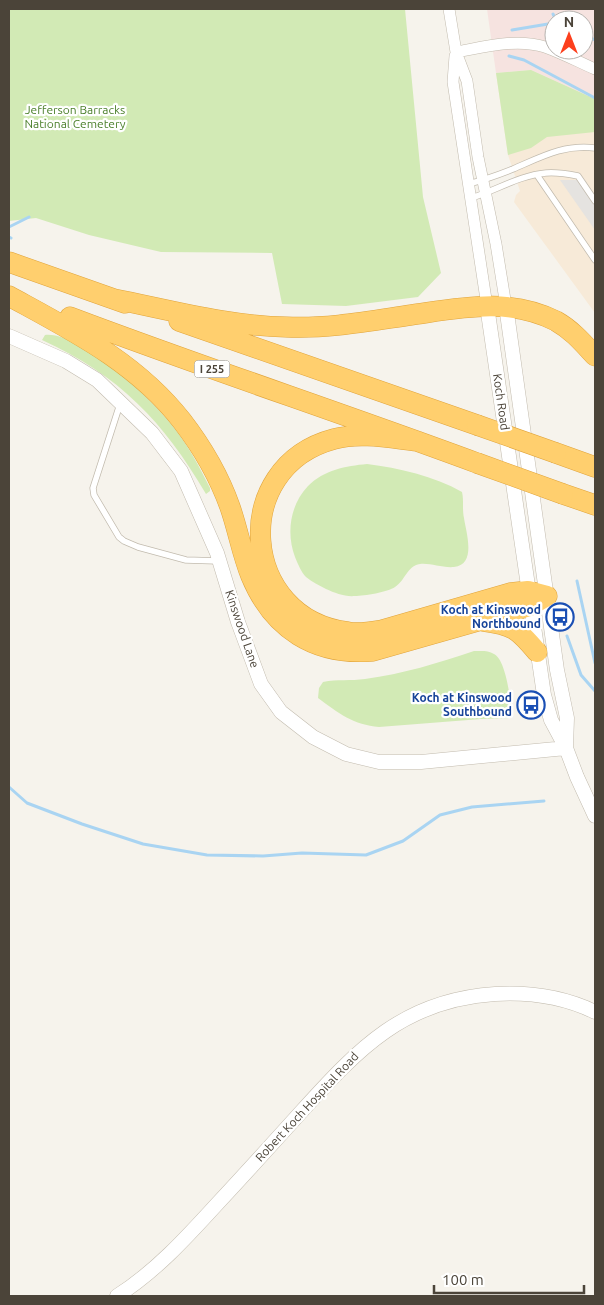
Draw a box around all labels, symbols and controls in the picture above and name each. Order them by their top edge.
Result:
north arrow [544,10,594,60]
text: N [564,14,574,30]
park label: Jefferson Barracks National Cemetery [24,103,126,130]
road number: I 255 [194,360,230,378]
street label: Koch Road [491,373,512,431]
street label: Kinswood Lane [223,588,262,669]
bus stop icon: Koch at Kinswood Northbound [545,602,575,632]
place label: Koch at Kinswood Northbound [441,603,541,630]
bus stop icon: Koch at Kinswood Southbound [516,690,546,720]
place label: Koch at Kinswood Southbound [412,691,512,718]
street label: Robert Koch Hospital Road [253,1049,361,1164]
scale bar [434,1262,584,1294]
text: 100 m [442,1271,484,1288]

